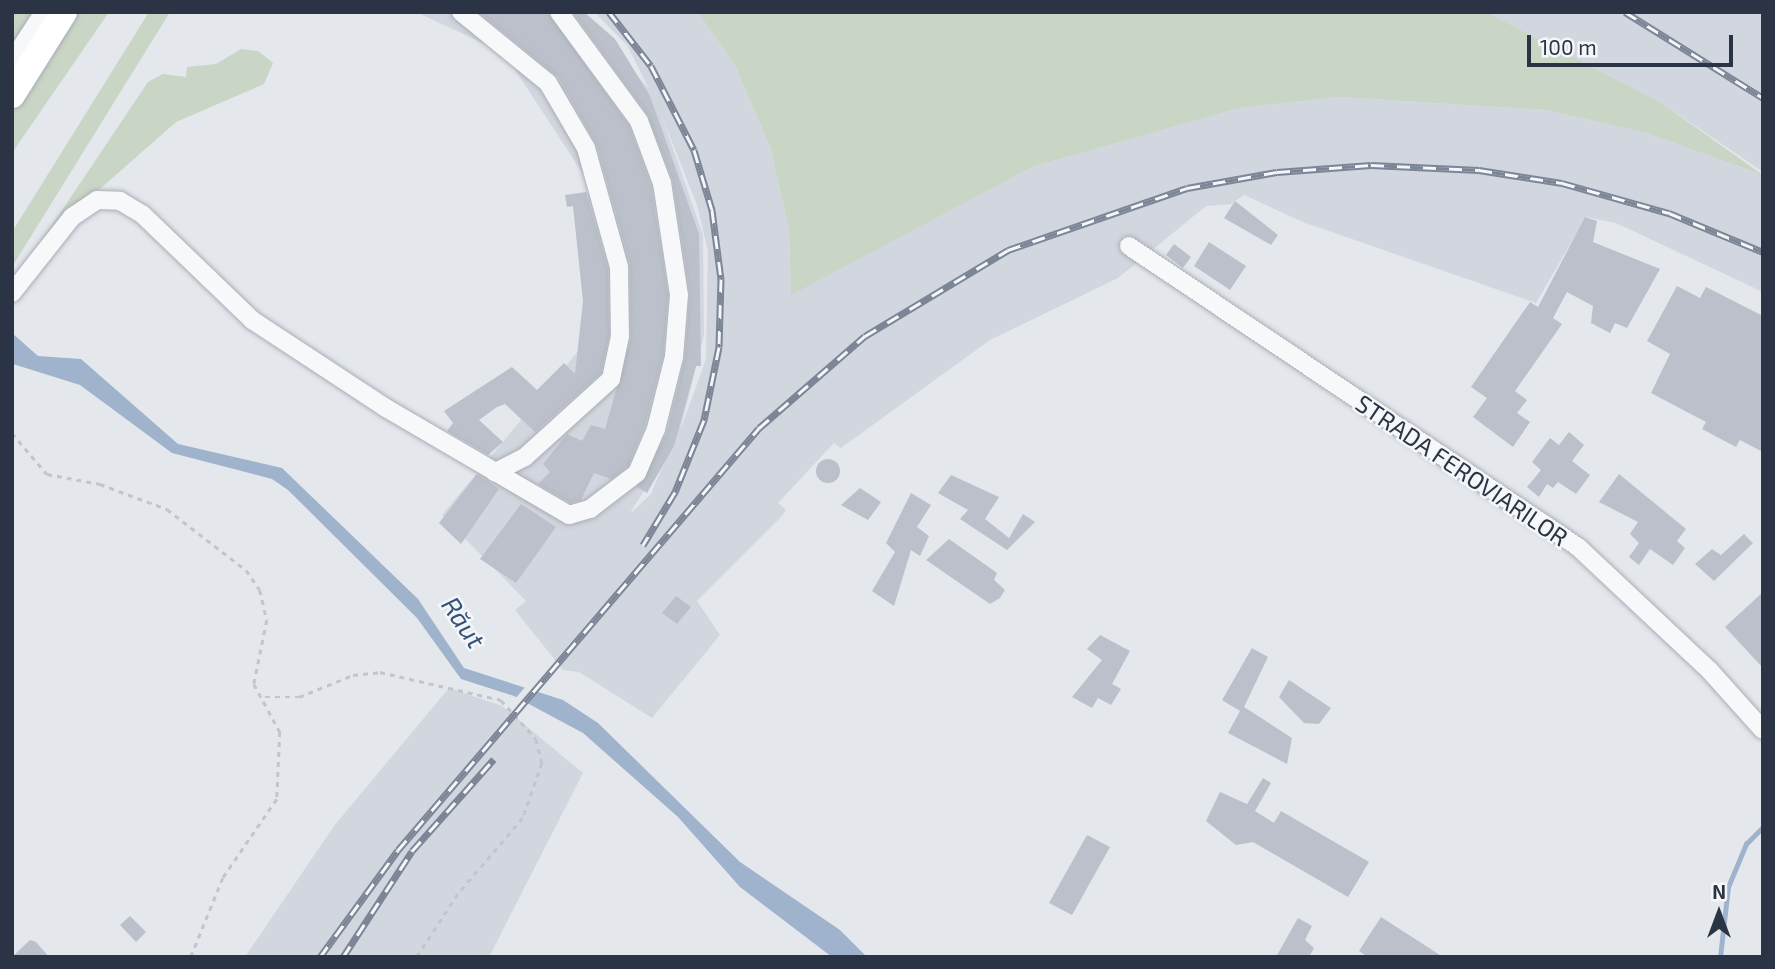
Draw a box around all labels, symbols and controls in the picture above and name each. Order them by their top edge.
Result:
scale bar [1530,21,1736,65]
text: 100 m [1540,34,1597,59]
street label: STRADA FEROVIARILOR [1350,388,1574,552]
water label: Răut [436,590,492,654]
north arrow [1684,878,1754,948]
text: N [1712,880,1726,903]

